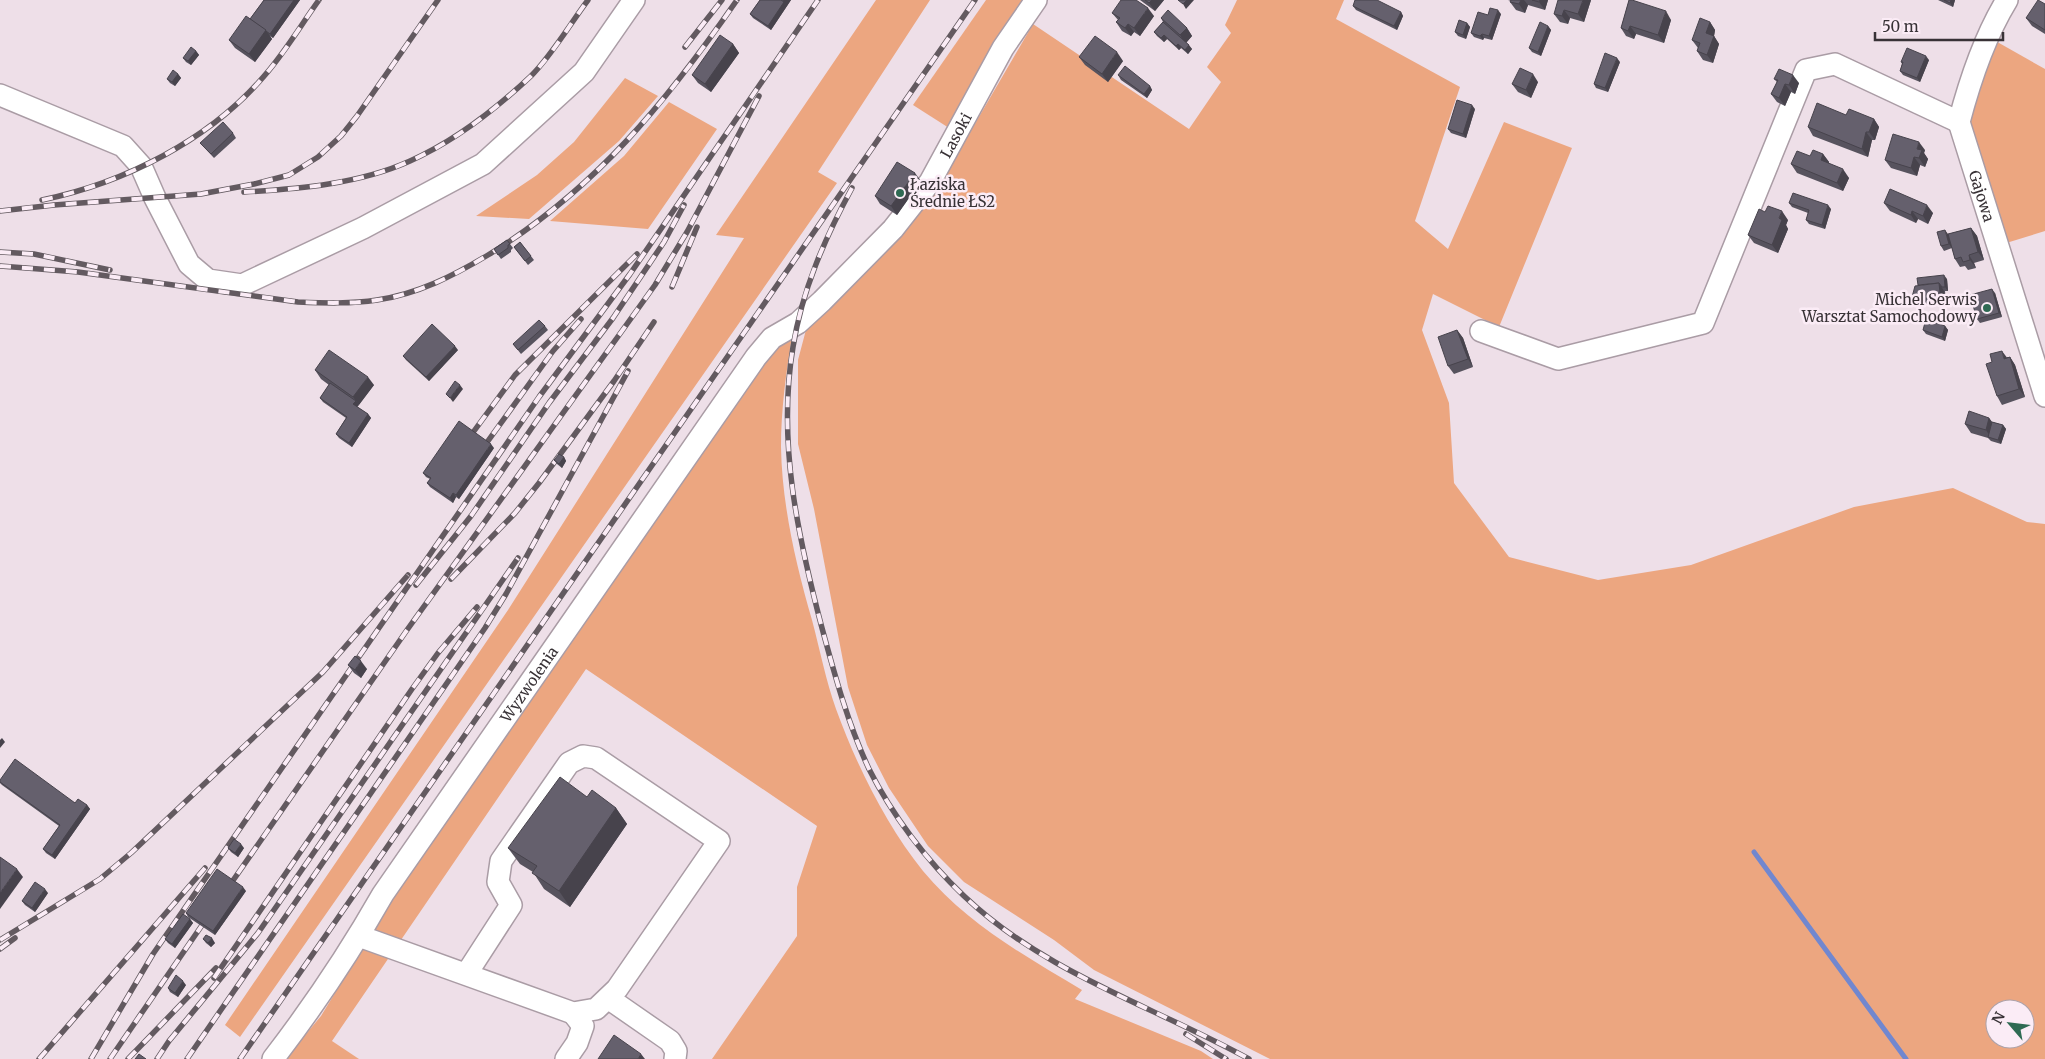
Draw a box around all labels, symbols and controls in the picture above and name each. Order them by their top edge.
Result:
scale bar [1875,10,2002,42]
text: 50 m [1882,17,1919,36]
street label: Lasoki [936,109,975,161]
street label: Gajowa [1965,168,1999,224]
place label: Łaziska Średnie ŁS2 [910,175,995,211]
marker: Łaziska Średnie ŁS2 [894,187,906,199]
place label: Michel Serwis Warsztat Samochodowy [1801,290,1977,326]
marker: Michel Serwis Warsztat Samochodowy [1981,302,1993,314]
street label: Wyzwolenia [495,642,562,727]
north arrow [1985,999,2035,1049]
text: N [1988,1009,2009,1027]

